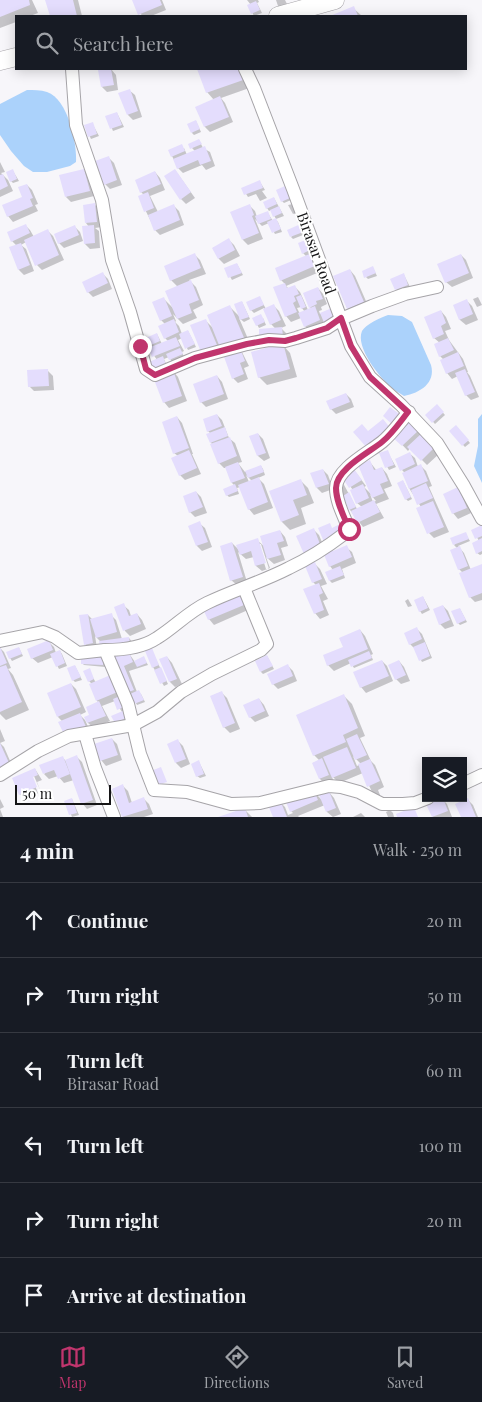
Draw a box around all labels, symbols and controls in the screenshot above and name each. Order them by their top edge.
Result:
search box [15,15,467,70]
icon: search [33,29,61,57]
text: Search here [73,30,173,56]
street label: Birasar Road [293,209,341,297]
route end [129,335,152,358]
route start [338,518,361,541]
map controls [422,757,467,802]
button: layers [422,757,467,802]
scale bar [15,782,111,805]
text: 50 m [22,784,52,803]
text: 4 min [20,836,74,864]
text: Walk · 250 m [373,839,462,860]
icon: ahead [20,906,48,934]
text: Continue [67,907,148,933]
text: 20 m [427,910,462,931]
icon: right [20,981,48,1009]
text: Turn right [67,982,159,1008]
text: 50 m [428,985,462,1006]
text: Turn left [67,1047,144,1073]
icon: left [20,1056,48,1084]
text: 60 m [426,1060,462,1081]
text: Birasar Road [67,1073,159,1094]
icon: left [20,1131,48,1159]
text: Turn left [67,1132,144,1158]
text: 100 m [419,1135,462,1156]
icon: right [20,1206,48,1234]
text: Turn right [67,1207,159,1233]
text: 20 m [427,1210,462,1231]
icon: arrive [20,1281,48,1309]
text: Arrive at destination [67,1282,247,1308]
tab: Map [59,1343,87,1392]
tab: Directions [204,1343,270,1392]
tab: Saved [387,1343,423,1392]

